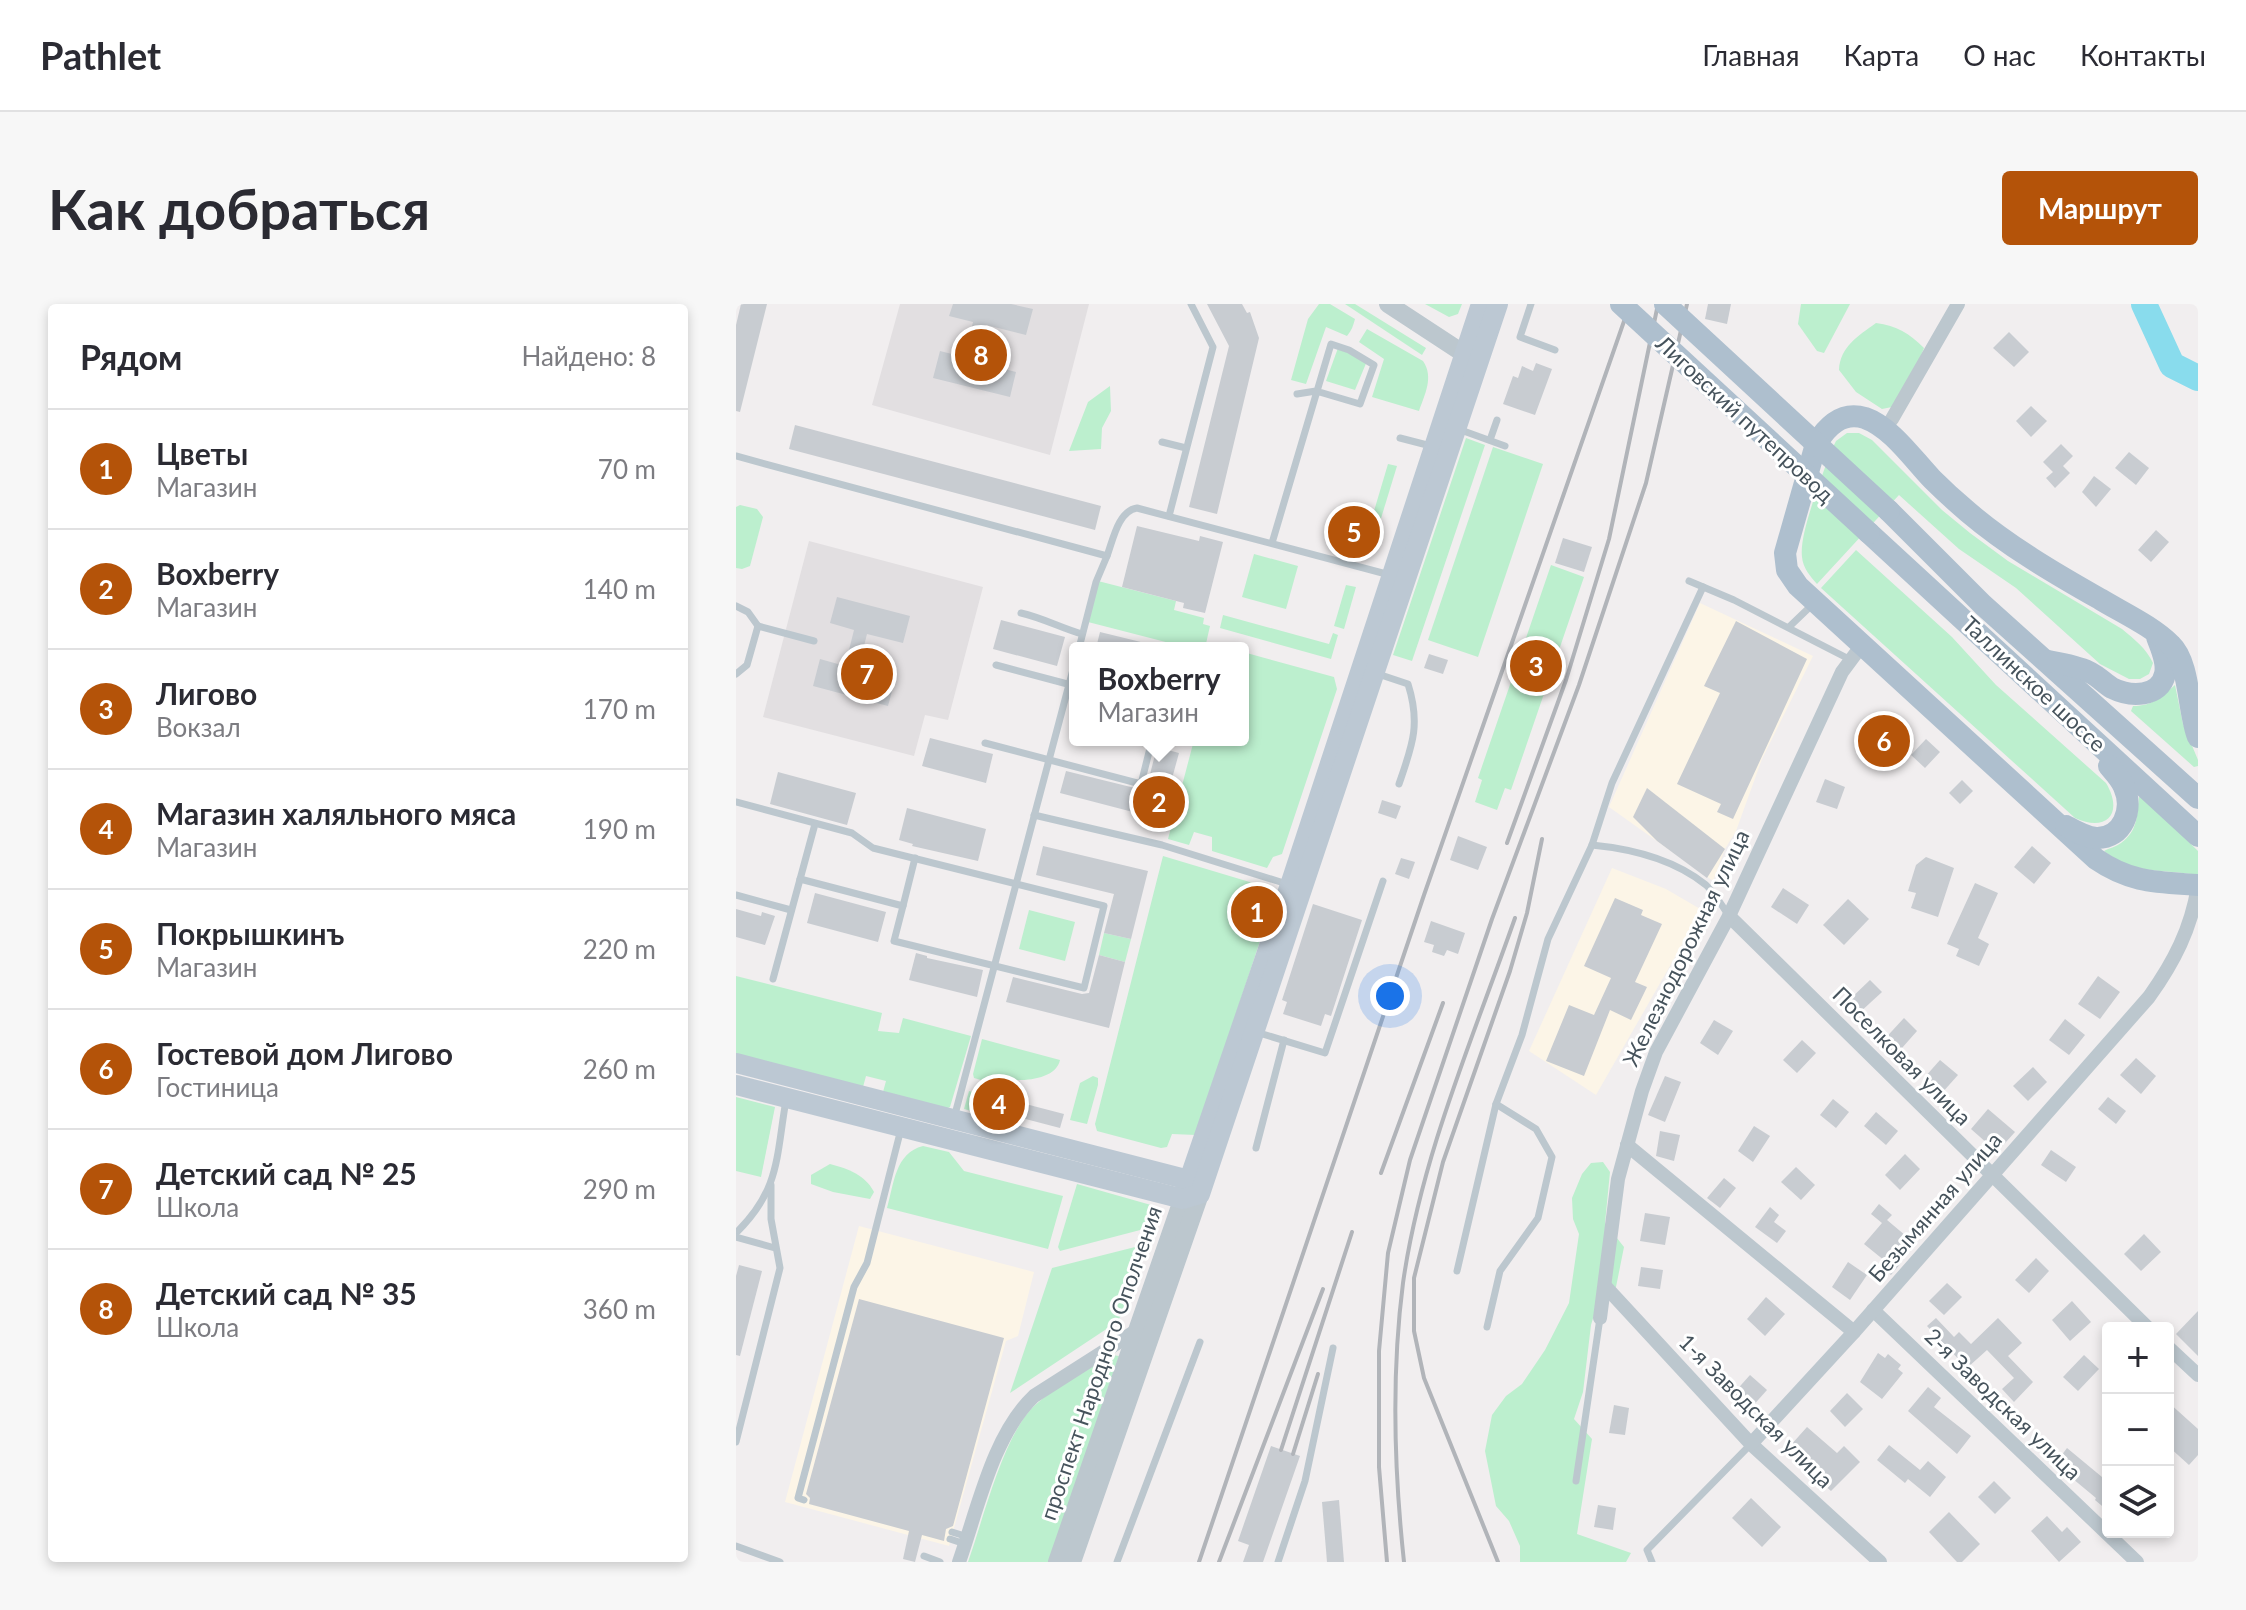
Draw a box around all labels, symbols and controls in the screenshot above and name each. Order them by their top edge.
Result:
text: Pathlet [40,32,161,78]
text: Главная [1702,38,1800,72]
text: Карта [1844,38,1919,72]
text: О нас [1963,38,2036,72]
text: Контакты [2080,38,2206,72]
button: Маршрут [2002,171,2198,245]
text: Как добраться [48,175,430,242]
pin: 8 [955,325,1007,385]
street label: Лиговский путепровод [1650,329,1840,508]
text: Рядом [80,336,182,377]
text: Найдено: 8 [521,340,656,372]
text: Цветы [156,435,248,471]
text: 1 [98,453,114,485]
text: 70 m [598,453,656,485]
text: Магазин [156,471,257,503]
pin: 5 [1328,502,1380,562]
text: Boxberry [156,555,279,591]
text: 2 [98,573,114,605]
text: 140 m [583,573,656,605]
text: Магазин [156,591,257,623]
street label: Таллинское шоссе [1957,610,2112,757]
pin: 3 [1510,636,1562,696]
popup [1069,642,1249,746]
pin: 7 [841,644,893,704]
text: Boxberry [1097,660,1221,696]
text: Лигово [156,675,257,711]
text: 3 [98,693,114,725]
text: 170 m [583,693,656,725]
text: Магазин [1097,696,1199,728]
text: Вокзал [156,711,241,743]
pin: 6 [1858,711,1910,771]
pin: 2 [1133,772,1185,832]
text: Магазин халяльного мяса [156,795,516,831]
text: 4 [98,813,114,845]
text: 190 m [583,813,656,845]
street label: Железнодорожная улица [1616,825,1755,1070]
text: Магазин [156,831,257,863]
pin: 1 [1231,882,1283,942]
text: Покрышкинъ [156,915,344,951]
text: 5 [98,933,114,965]
text: 220 m [583,933,656,965]
text: Магазин [156,951,257,983]
your location [1370,976,1410,1016]
street label: Поселковая улица [1827,981,1977,1131]
text: Гостевой дом Лигово [156,1035,453,1071]
text: 6 [98,1053,114,1085]
text: 260 m [583,1053,656,1085]
text: Гостиница [156,1071,279,1103]
pin: 4 [973,1074,1025,1134]
street label: Безымянная улица [1862,1126,2007,1287]
text: Детский сад № 25 [156,1155,417,1191]
text: 7 [98,1173,114,1205]
text: 290 m [583,1173,656,1205]
text: Школа [156,1191,239,1223]
street label: проспект Народного Ополчения [1034,1202,1167,1523]
text: Детский сад № 35 [156,1275,417,1311]
text: 8 [98,1293,114,1325]
text: 360 m [583,1293,656,1325]
text: Школа [156,1311,239,1343]
street label: 2-я Заводская улица [1920,1322,2087,1485]
map controls [2102,1322,2174,1538]
button: + [2102,1322,2174,1394]
street label: 1-я Заводская улица [1674,1328,1839,1493]
button: − [2102,1394,2174,1466]
button: layers [2102,1466,2174,1538]

